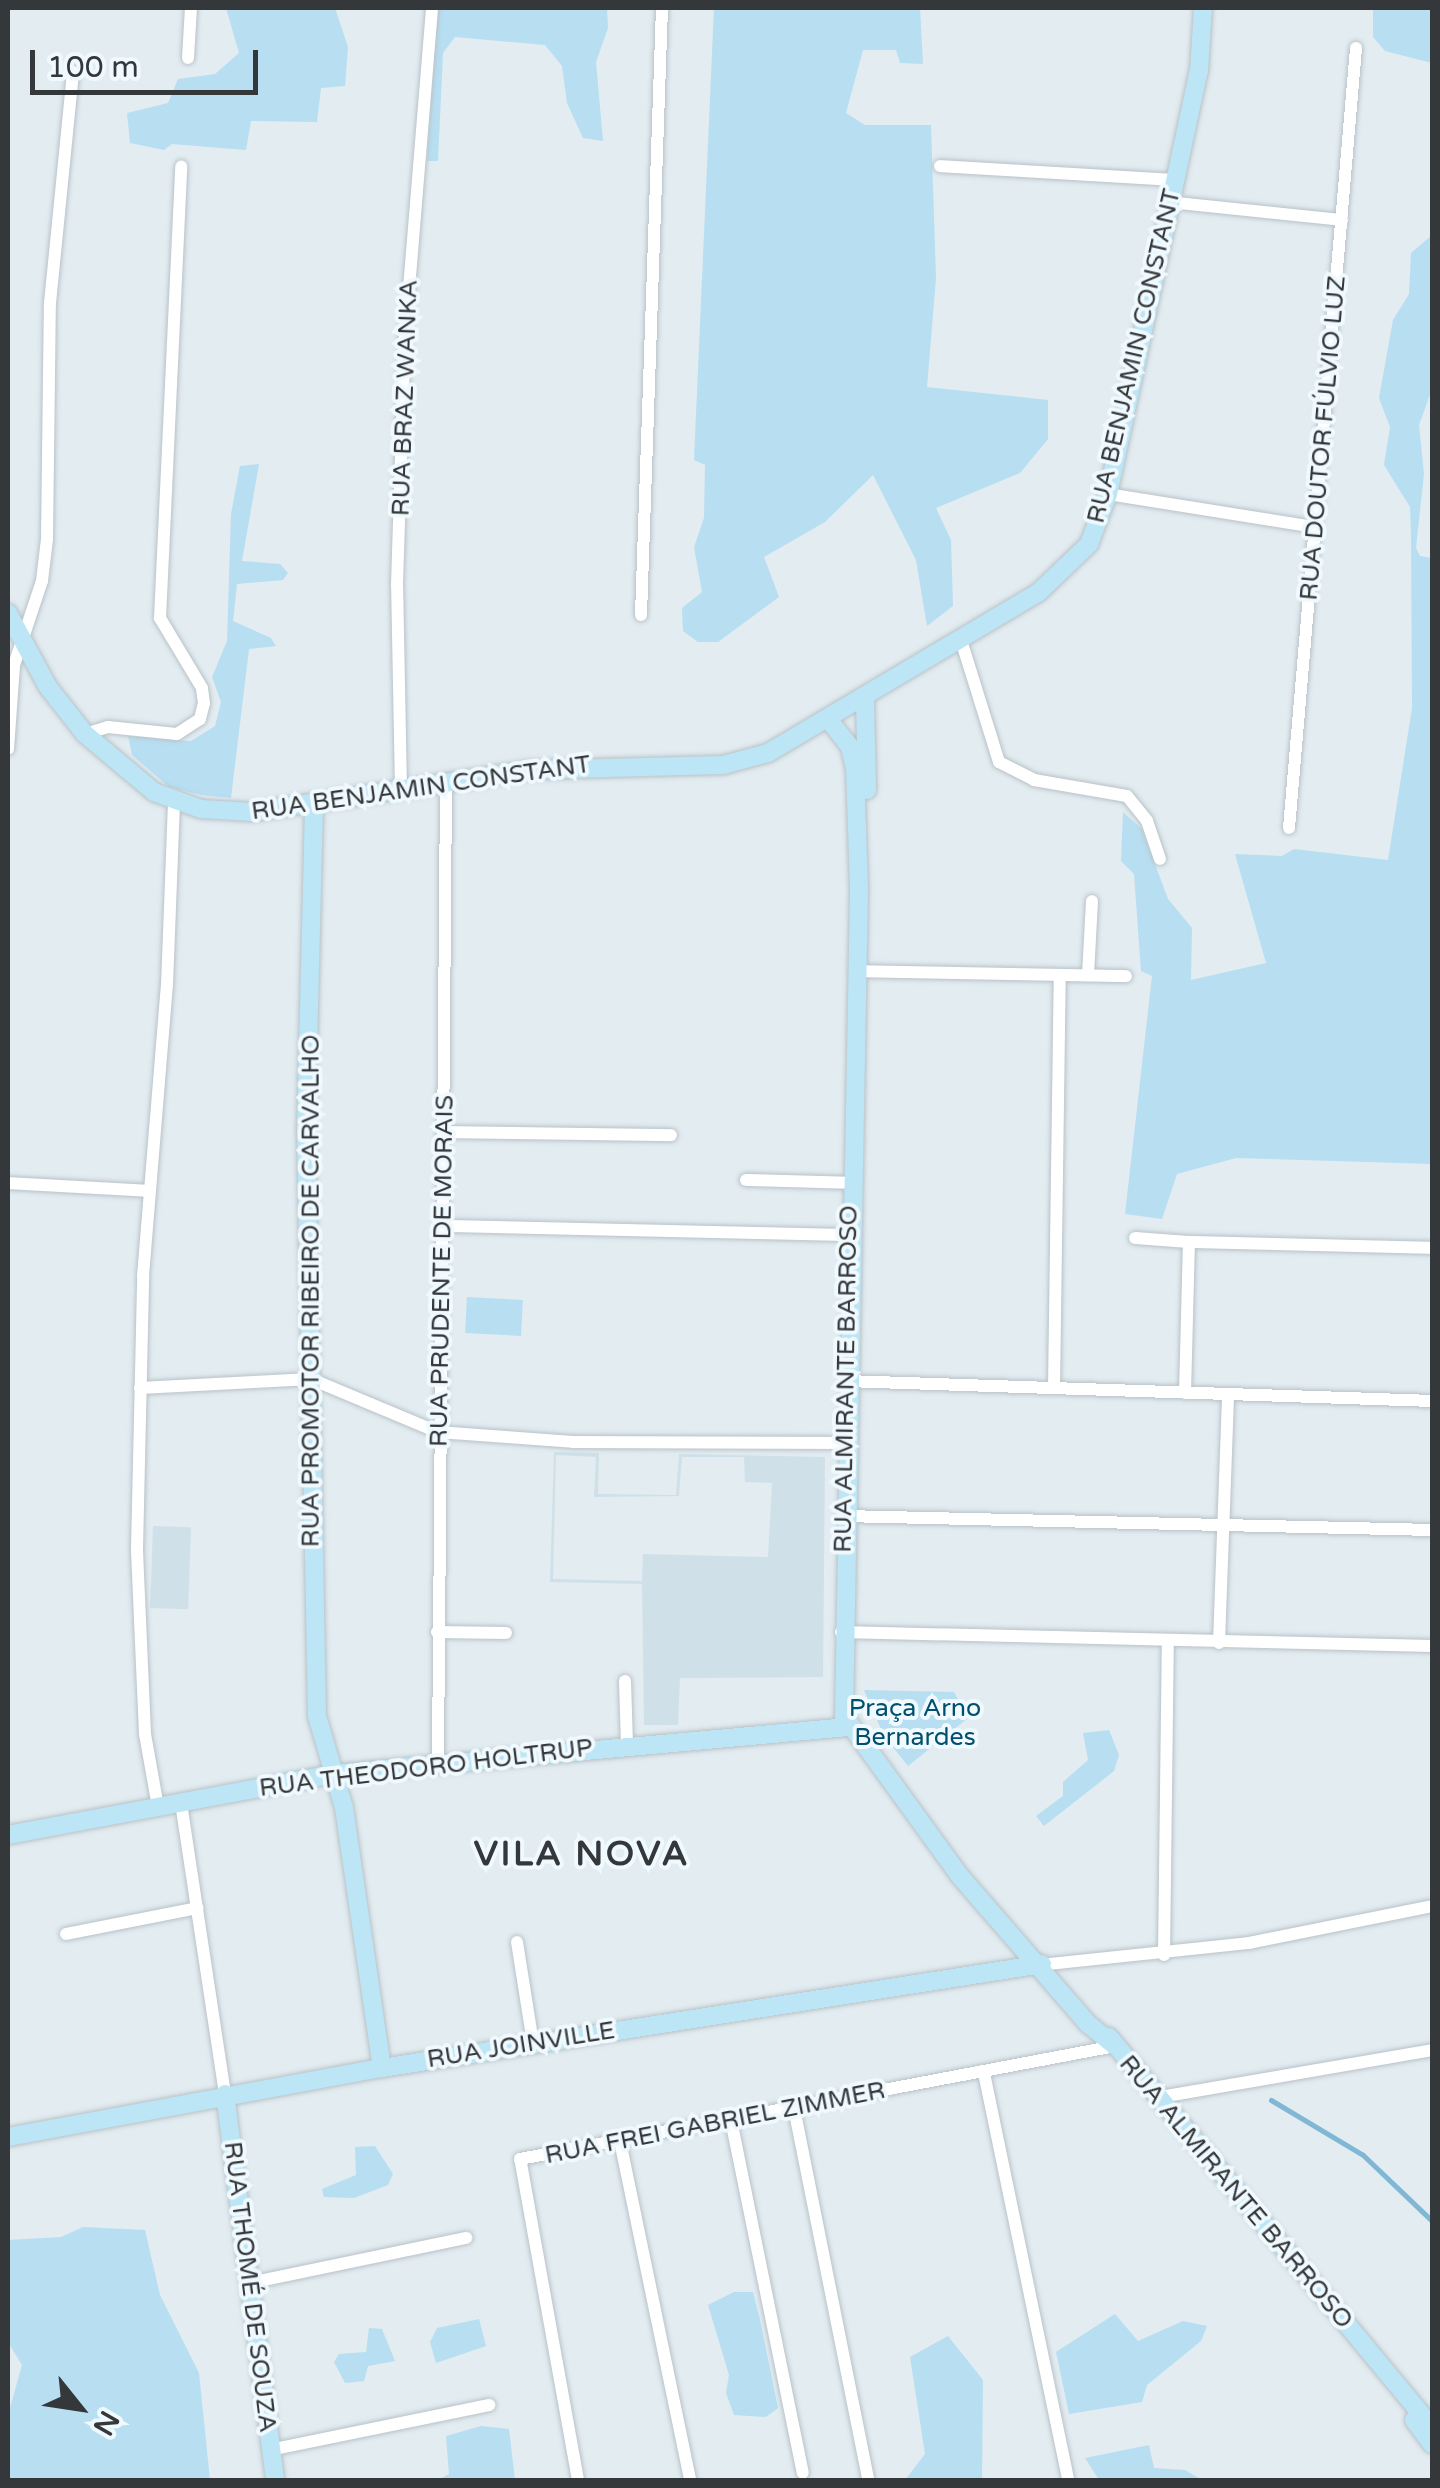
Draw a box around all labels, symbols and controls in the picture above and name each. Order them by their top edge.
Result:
scale bar [35,30,262,92]
text: 100 m [47,49,139,86]
street label: RUA BENJAMIN CONSTANT [1081,186,1187,526]
street label: RUA DOUTOR FÚLVIO LUZ [1294,274,1352,602]
street label: RUA BRAZ WANKA [386,279,424,517]
street label: RUA BENJAMIN CONSTANT [249,749,593,827]
street label: RUA PROMOTOR RIBEIRO DE CARVALHO [296,1035,326,1547]
street label: RUA PRUDENTE DE MORAIS [424,1095,460,1447]
street label: RUA ALMIRANTE BARROSO [828,1205,864,1553]
park label: Praça Arno Bernardes [849,1694,981,1753]
street label: RUA THEODORO HOLTRUP [257,1733,595,1803]
district label: VILA NOVA [474,1833,690,1875]
street label: RUA JOINVILLE [425,2015,617,2075]
street label: RUA ALMIRANTE BARROSO [1113,2049,1359,2335]
street label: RUA FREI GABRIEL ZIMMER [542,2075,888,2171]
street label: RUA THOMÉ DE SOUZA [217,2140,283,2434]
north arrow [30,2358,130,2458]
text: N [86,2405,126,2441]

